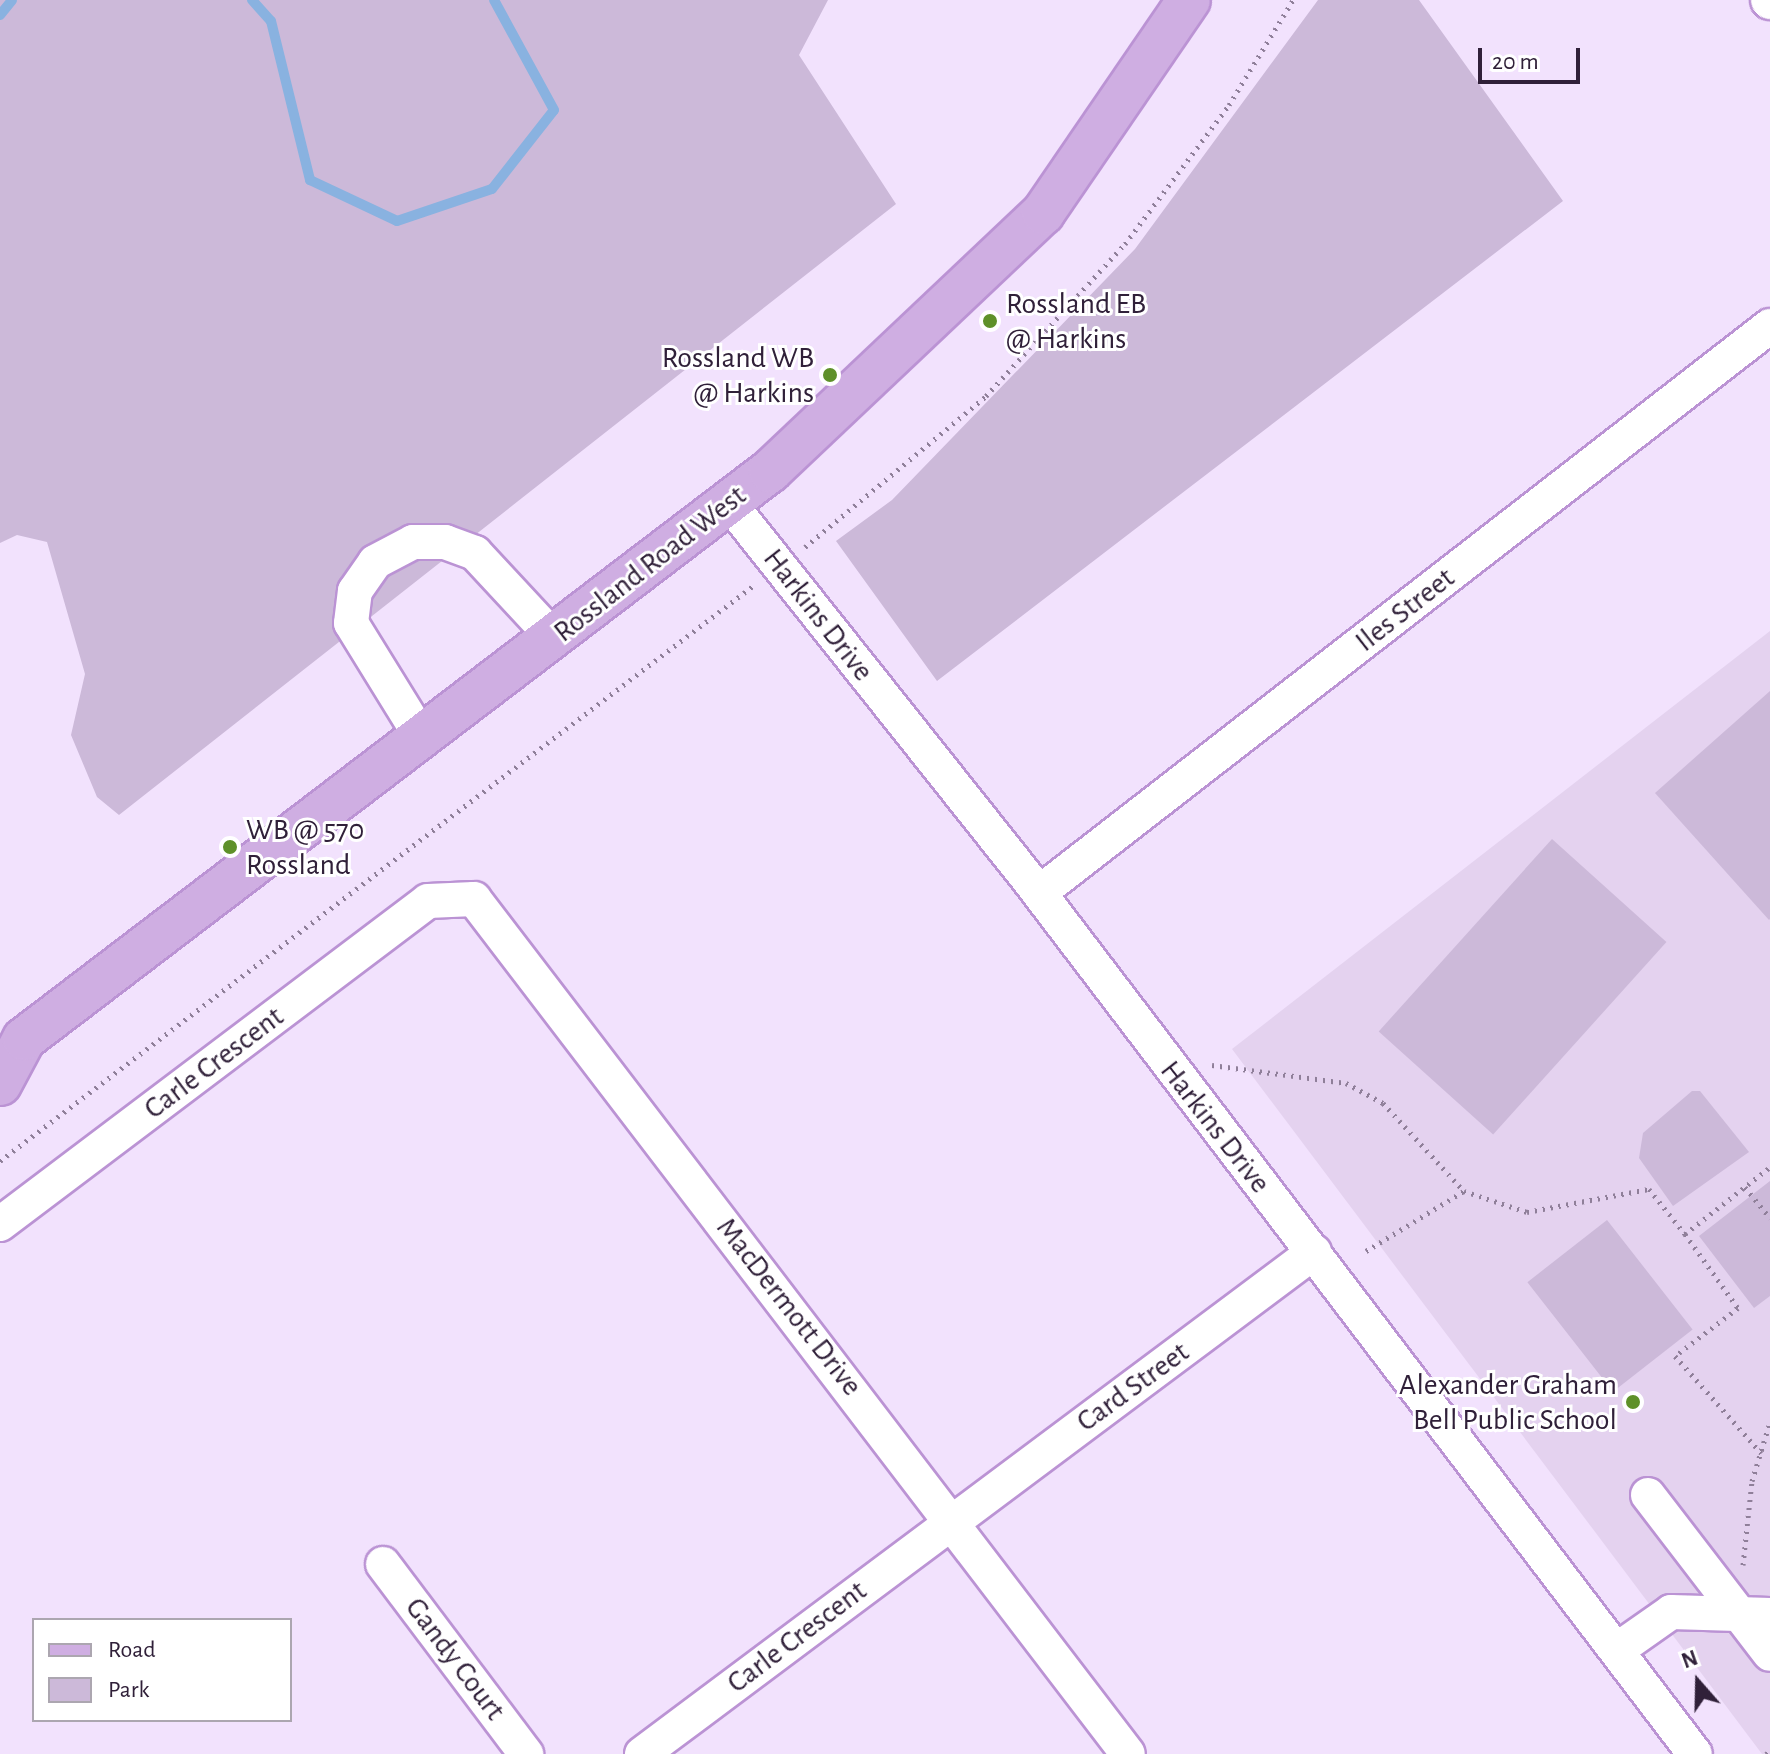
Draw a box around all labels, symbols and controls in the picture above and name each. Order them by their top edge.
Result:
scale bar [1482,32,1584,82]
text: 20 m [1492,50,1539,74]
place label: Rossland EB @ Harkins [1006,286,1146,356]
marker: Rossland EB @ Harkins [981,312,999,330]
place label: Rossland WB @ Harkins [662,340,814,410]
marker: Rossland WB @ Harkins [821,366,839,384]
street label: Rossland Road West [547,478,753,650]
street label: Harkins Drive [755,542,881,688]
street label: Iles Street [1348,560,1462,660]
place label: WB @ 570 Rossland [246,812,364,882]
marker: WB @ 570 Rossland [221,838,239,856]
street label: Carle Crescent [137,999,291,1127]
street label: Harkins Drive [1152,1054,1278,1200]
street label: MacDermott Drive [708,1211,870,1403]
street label: Card Street [1070,1334,1196,1440]
place label: Alexander Graham Bell Public School [1399,1367,1617,1438]
marker: Alexander Graham Bell Public School [1624,1393,1642,1411]
street label: Carle Crescent [720,1573,874,1701]
street label: Gandy Court [397,1591,513,1727]
legend [32,1618,292,1722]
text: Road [108,1638,156,1662]
north arrow [1658,1642,1738,1722]
text: N [1679,1646,1701,1672]
text: Park [108,1678,149,1702]

